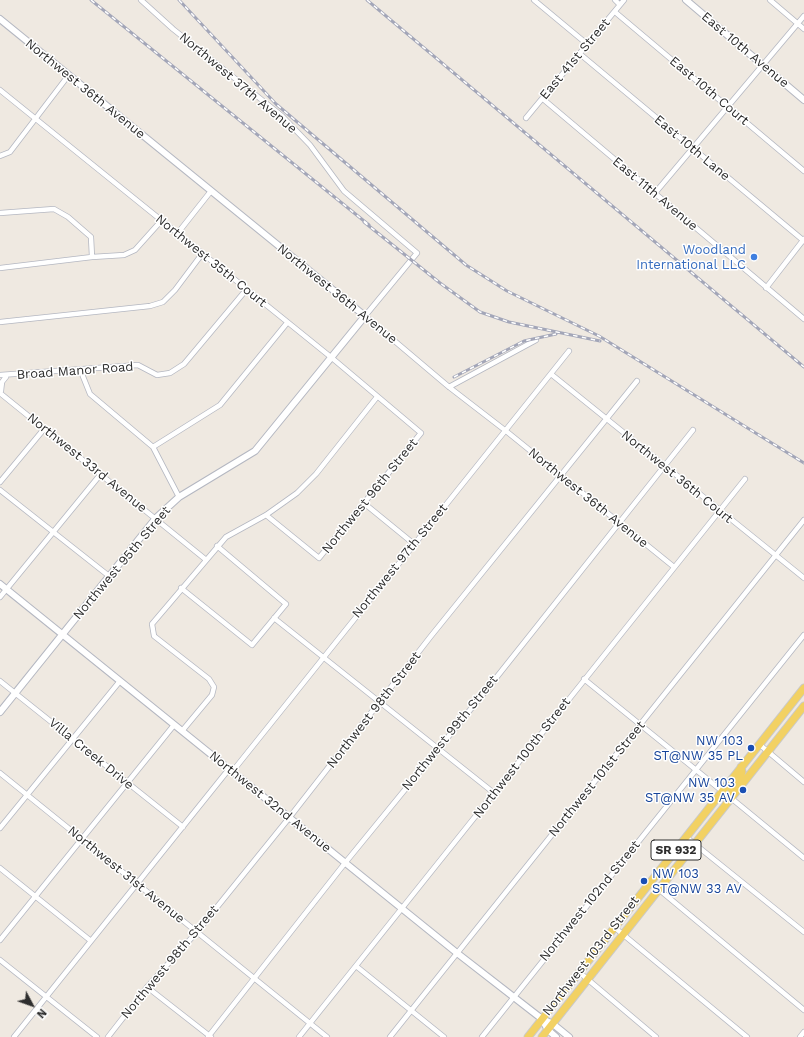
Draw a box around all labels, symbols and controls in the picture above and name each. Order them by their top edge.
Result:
street label: East 10th Avenue [698,9,792,91]
street label: East 41st Street [537,15,613,103]
street label: Northwest 37th Avenue [176,29,300,137]
street label: Northwest 36th Avenue [22,36,148,142]
street label: East 10th Court [666,53,752,129]
street label: East 10th Lane [651,112,733,184]
street label: East 11th Avenue [609,154,701,234]
street label: Northwest 35th Court [152,211,270,311]
street label: Northwest 36th Avenue [274,241,400,347]
place label: Woodland International LLC [636,242,746,273]
marker: Woodland International LLC [749,252,759,262]
street label: Broad Manor Road [16,359,134,383]
street label: Northwest 33rd Avenue [24,410,150,516]
street label: Northwest 36th Court [618,427,736,527]
street label: Northwest 96th Street [319,435,421,557]
street label: Northwest 36th Avenue [525,445,651,551]
street label: Northwest 97th Street [349,501,451,621]
street label: Northwest 95th Street [70,503,174,623]
street label: Northwest 98th Street [324,649,424,771]
street label: Northwest 99th Street [399,672,501,794]
street label: Northwest 100th Street [470,695,574,821]
street label: Villa Creek Drive [45,715,137,793]
street label: Northwest 101st Street [545,718,649,840]
place label: NW 103 ST@NW 35 PL [654,733,743,764]
marker: NW 103 ST@NW 35 PL [746,743,756,753]
street label: Northwest 32nd Avenue [206,748,334,856]
place label: NW 103 ST@NW 35 AV [645,775,735,806]
marker: NW 103 ST@NW 35 AV [738,785,748,795]
street label: Northwest 31st Avenue [64,823,188,927]
street label: Northwest 102nd Street [536,837,644,965]
road number: SR 932 [651,840,701,860]
place label: NW 103 ST@NW 33 AV [652,866,742,897]
marker: NW 103 ST@NW 33 AV [639,876,649,886]
street label: Northwest 103rd Street [539,893,643,1019]
street label: Northwest 98th Street [118,902,222,1022]
north arrow [12,985,52,1025]
text: N [34,1006,49,1021]

